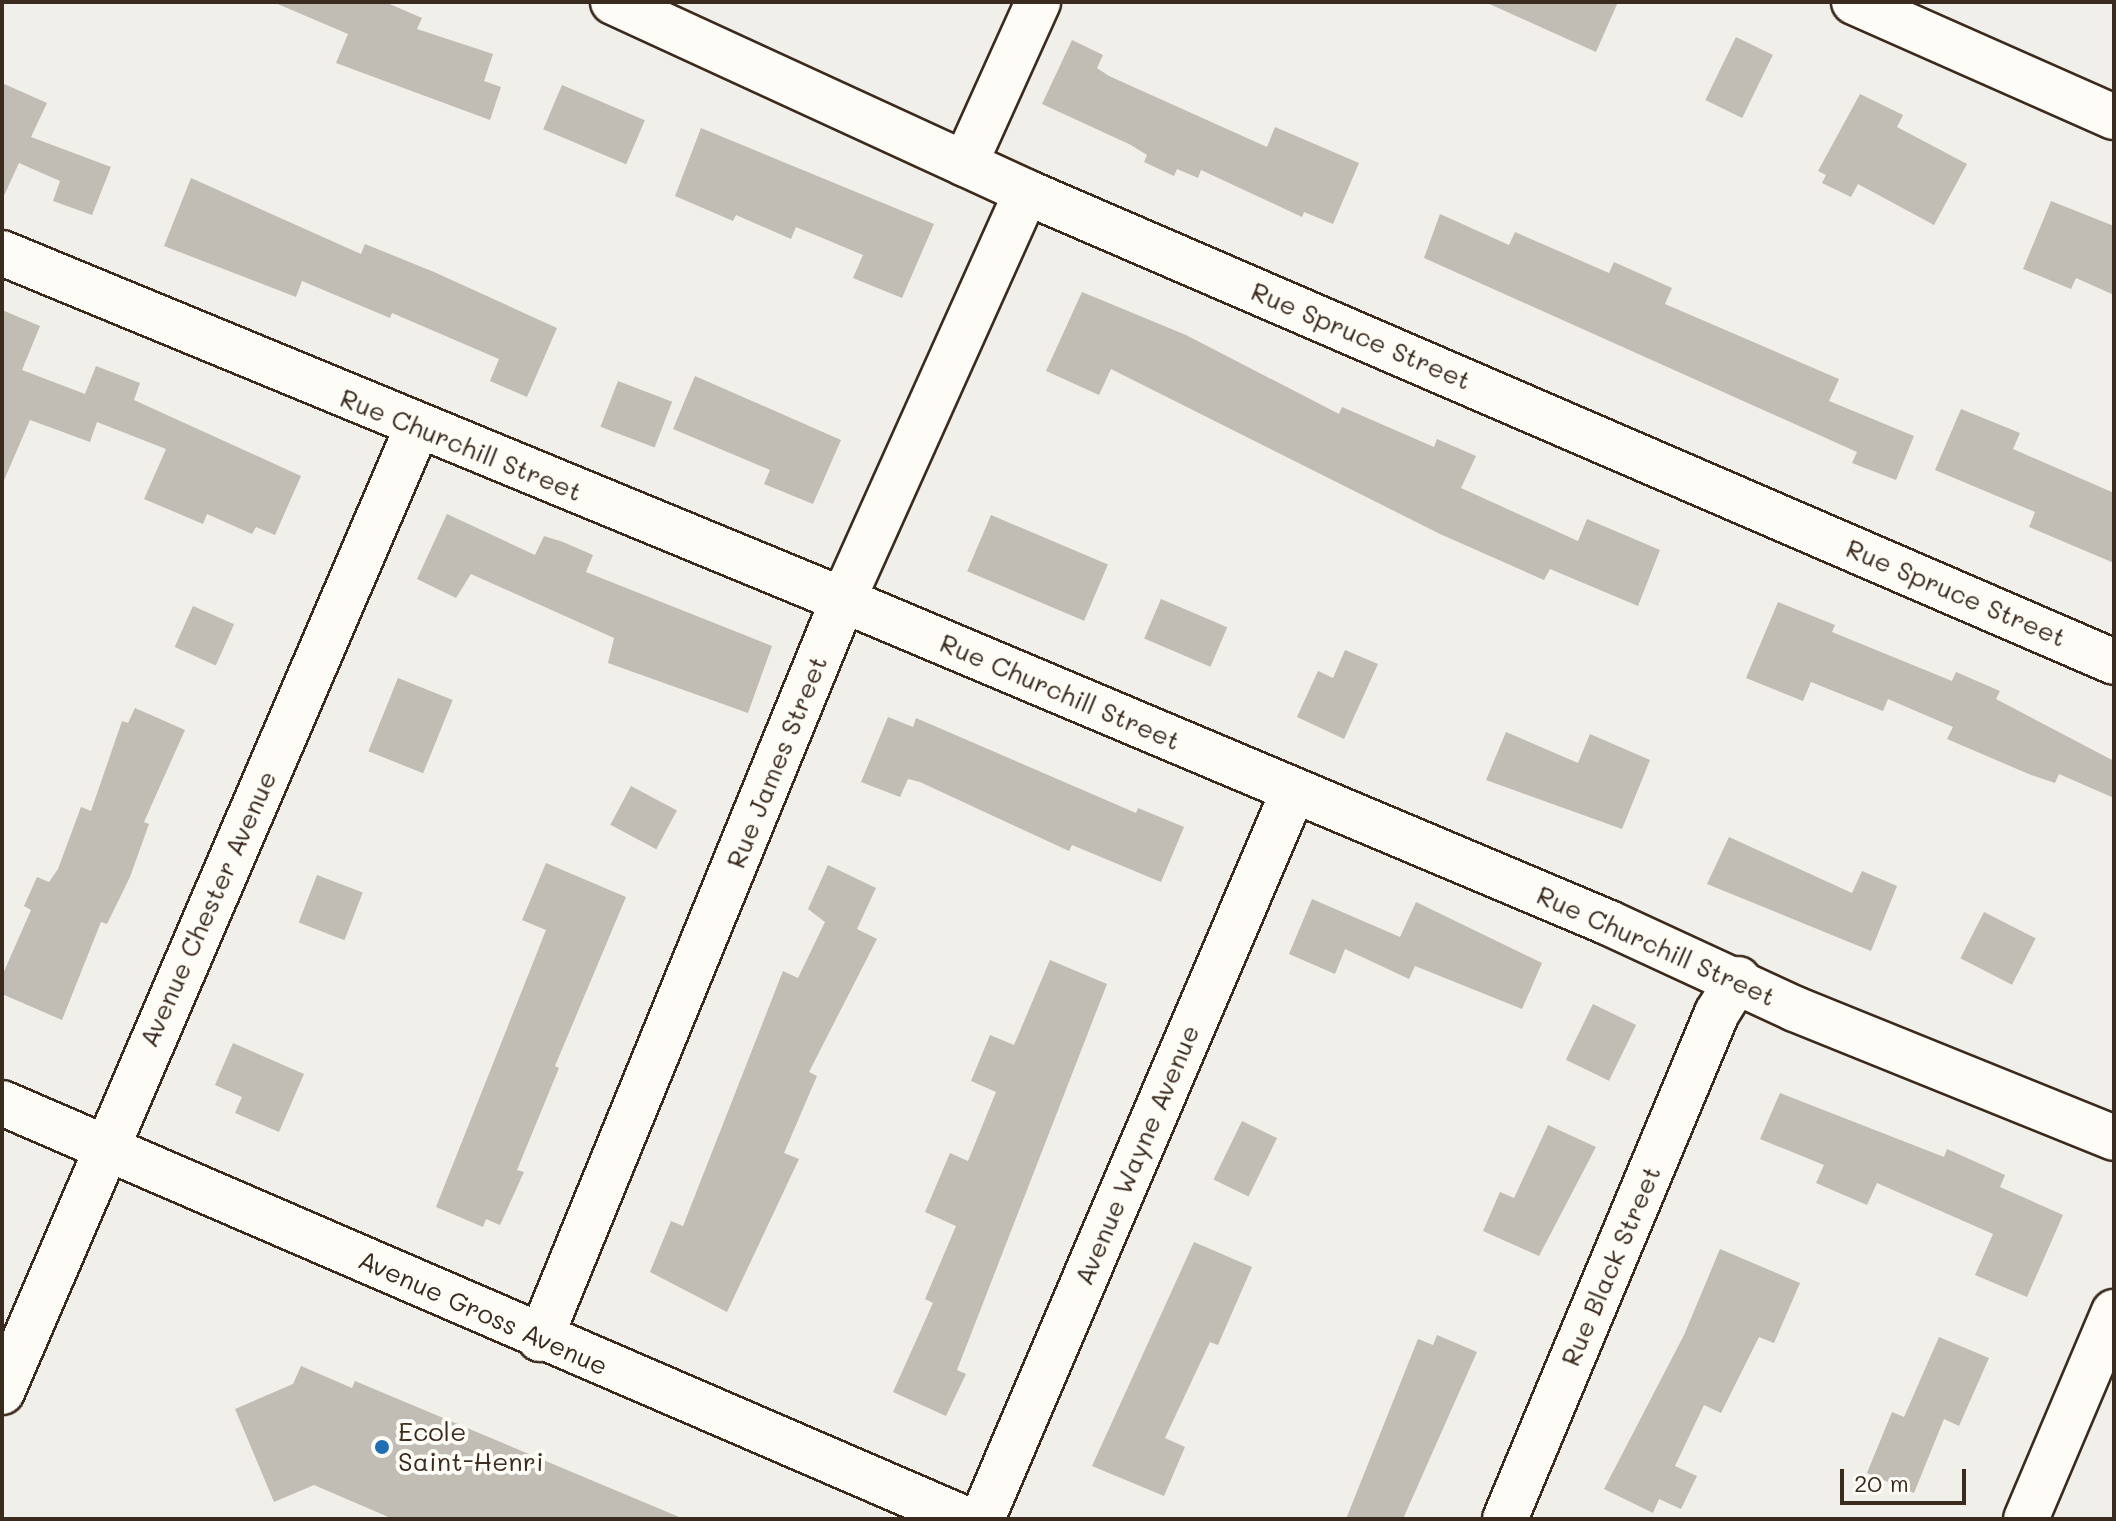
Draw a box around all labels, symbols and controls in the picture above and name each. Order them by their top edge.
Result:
street label: Rue Spruce Street [1246,276,1476,396]
street label: Rue Churchill Street [336,382,586,508]
street label: Rue Spruce Street [1841,533,2071,653]
street label: Rue Churchill Street [935,627,1185,757]
street label: Rue James Street [720,651,834,873]
street label: Avenue Chester Avenue [133,766,283,1052]
street label: Rue Churchill Street [1532,879,1780,1013]
street label: Avenue Wayne Avenue [1068,1020,1206,1290]
street label: Rue Black Street [1555,1161,1667,1371]
street label: Avenue Gross Avenue [354,1244,612,1382]
place label: Ecole Saint-Henri [398,1416,544,1478]
marker: Ecole Saint-Henri [373,1438,391,1456]
scale bar [1844,1453,1970,1503]
text: 20 m [1854,1467,1909,1498]

